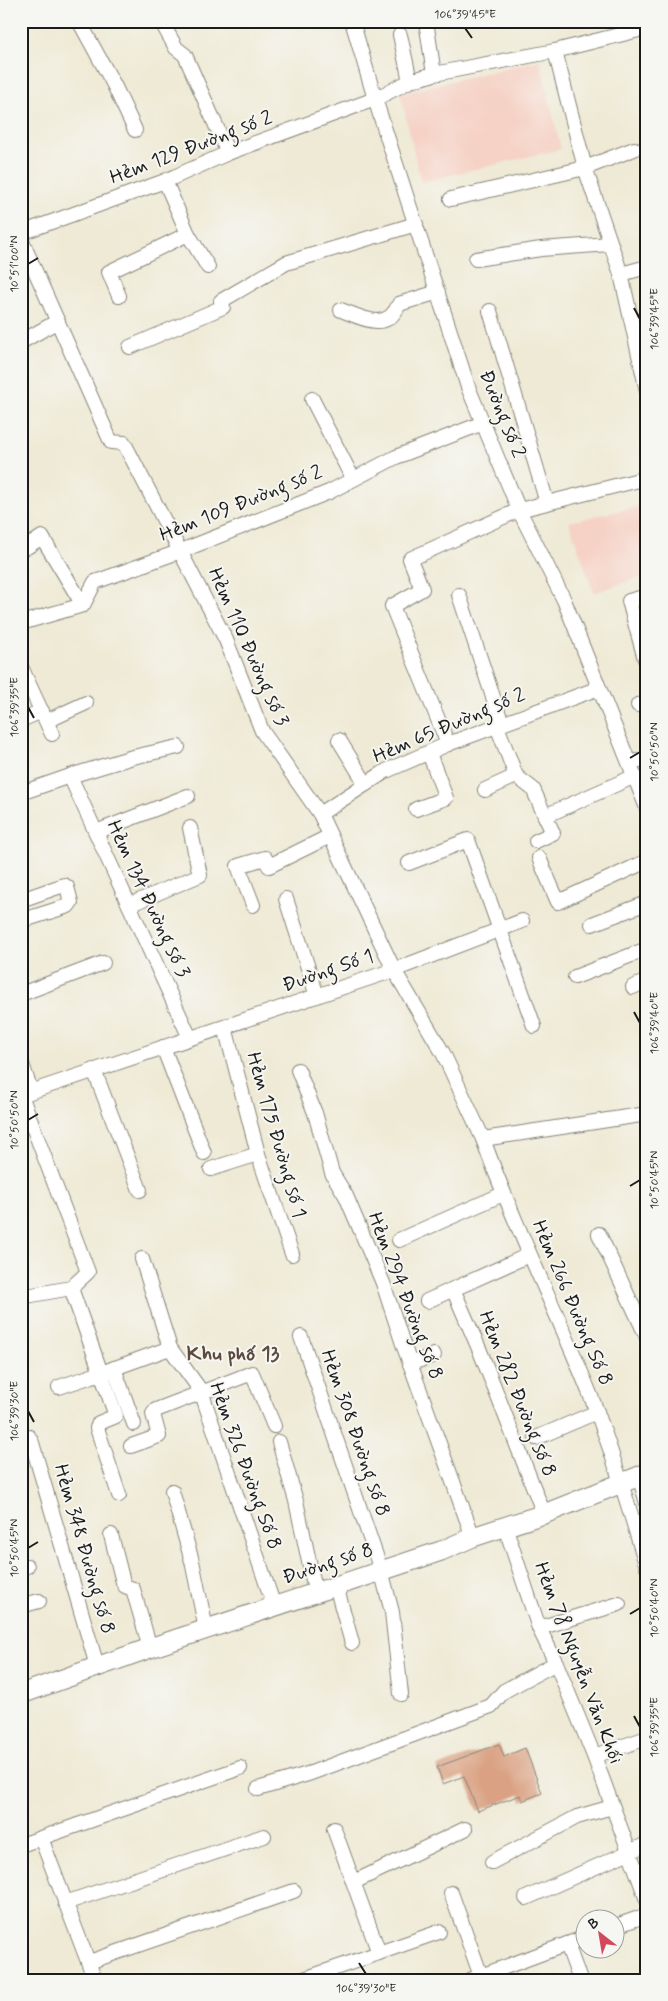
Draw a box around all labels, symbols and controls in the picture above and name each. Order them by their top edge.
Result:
text: 106°39'45"E [434,7,496,23]
street label: Hẻm 129 Đường số 2 [106,104,277,193]
text: 10°51'00"N [7,235,23,293]
text: 106°39'45"E [647,288,663,350]
street label: Đường số 2 [470,366,532,463]
street label: Hẻm 109 Đường số 2 [156,459,327,551]
street label: Hẻm 110 Đường số 3 [199,563,295,731]
text: 106°39'35"E [7,677,23,737]
street label: Hẻm 65 Đường số 2 [369,682,530,772]
text: 10°50'50"N [647,722,663,782]
street label: Hẻm 134 Đường số 3 [98,816,196,983]
street label: Đường Số 1 [279,943,378,1001]
text: 106°39'40"E [647,992,663,1054]
street label: Hẻm 175 Đường số 1 [237,1049,313,1222]
text: 10°50'50"N [7,1090,23,1150]
text: 10°50'45"N [647,1151,663,1209]
street label: Hẻm 294 Đường số 8 [359,1209,449,1384]
street label: Hẻm 266 Đường Số 8 [523,1216,619,1391]
street label: Hẻm 282 Đường số 8 [470,1307,563,1482]
district label: Khu phố 13 [187,1340,280,1368]
street label: Hẻm 308 Đường số 8 [312,1346,396,1521]
street label: Hẻm 326 Đường Số 8 [200,1379,288,1554]
text: 106°39'30"E [7,1381,23,1441]
street label: Hẻm 348 Đường số 8 [45,1461,121,1638]
text: 10°50'45"N [7,1519,23,1577]
street label: Đường số 8 [279,1537,377,1593]
street label: Hẻm 78 Nguyễn Văn Khối [525,1558,629,1769]
text: 10°50'40"N [647,1578,663,1638]
text: 106°39'35"E [647,1697,663,1757]
north arrow [576,1908,626,1958]
text: B [585,1914,602,1934]
text: 106°39'30"E [336,1981,396,1997]

